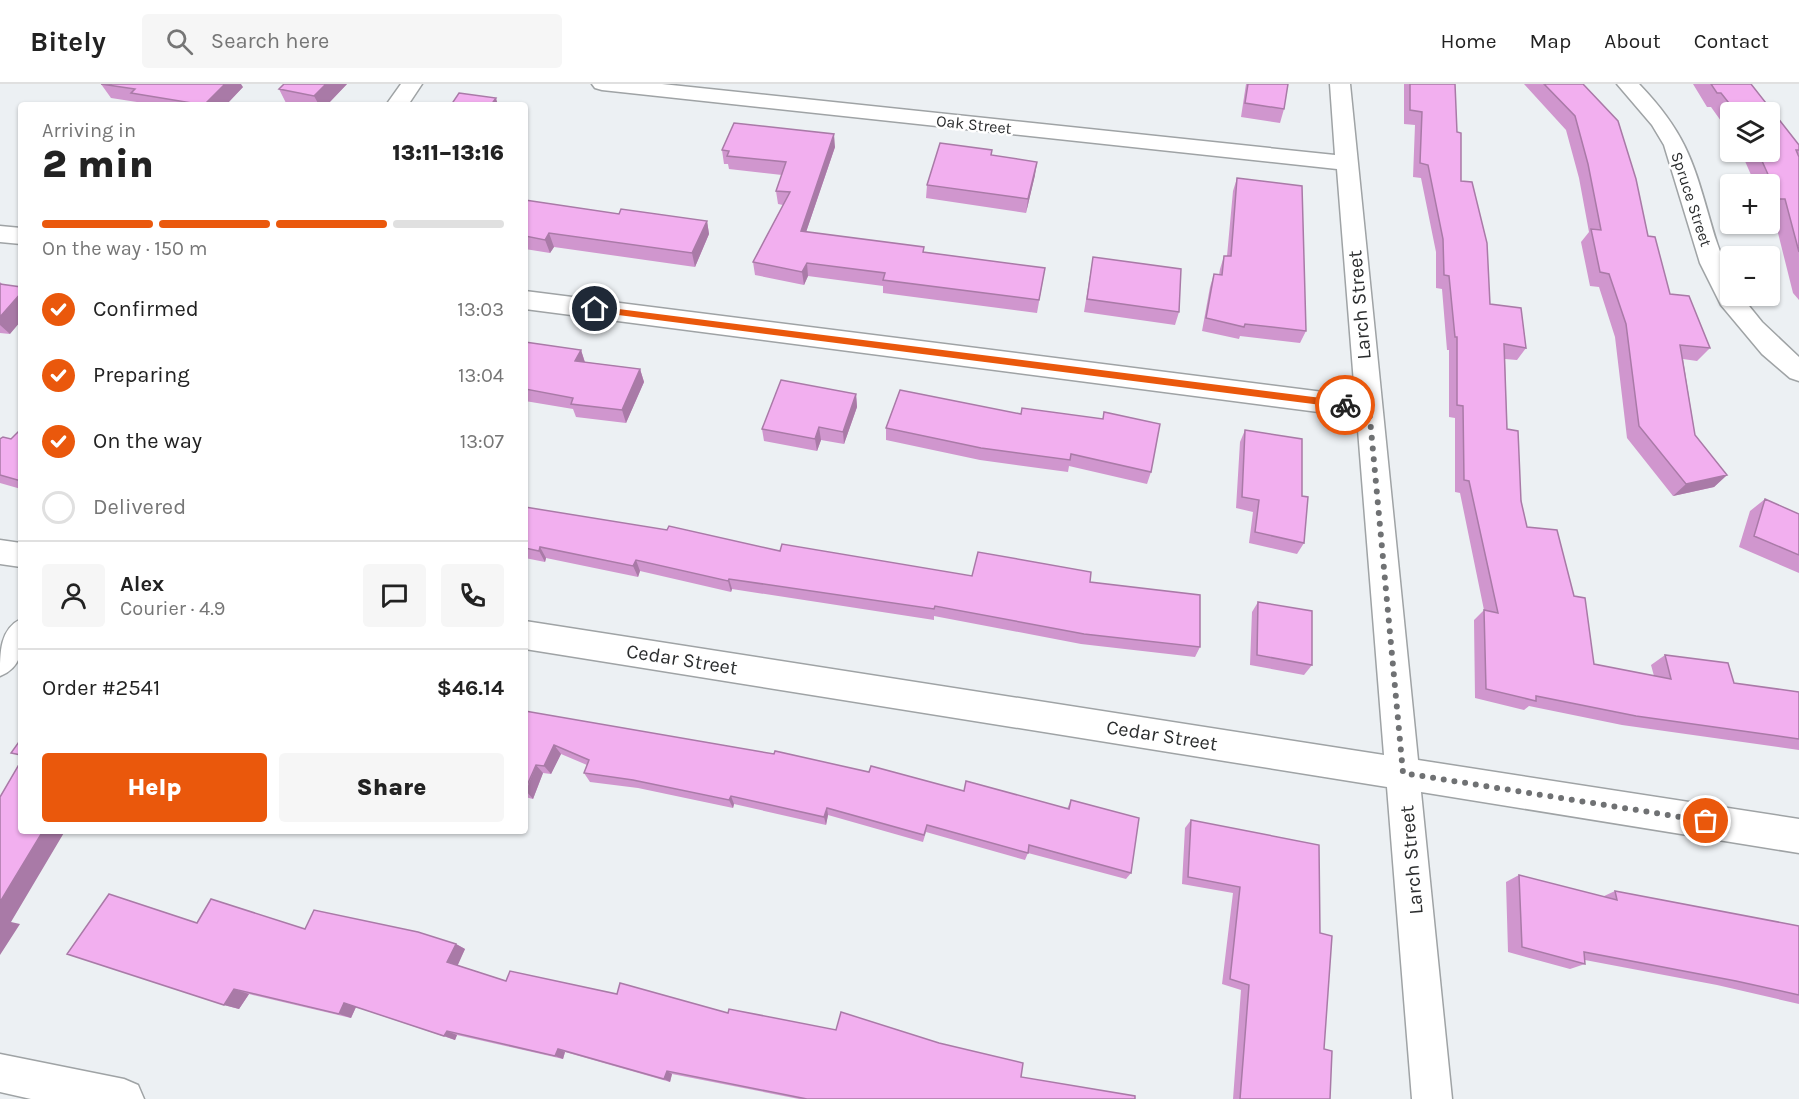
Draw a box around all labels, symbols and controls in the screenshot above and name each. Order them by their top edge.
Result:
search box [142,14,562,68]
text: Bitely [30,25,106,58]
icon: search [163,25,196,58]
text: Search here [211,28,329,54]
text: Home [1441,29,1497,53]
text: Map [1530,29,1571,53]
text: About [1604,29,1661,53]
text: Contact [1694,29,1769,53]
map controls [1720,102,1780,306]
button: layers [1720,102,1780,162]
street label: Oak Street [935,111,1013,138]
text: Arriving in [42,119,136,142]
text: 13:11–13:16 [392,140,504,166]
text: 2 min [42,141,154,187]
street label: Spruce Street [1667,149,1716,249]
button: + [1720,174,1780,234]
text: On the way · 150 m [42,237,207,260]
button: − [1720,246,1780,306]
street label: Larch Street [1343,249,1376,361]
pin [569,283,620,334]
icon: home [578,292,611,325]
icon: check [42,293,75,326]
text: Confirmed [93,296,199,322]
text: 13:03 [457,298,504,321]
icon: check [42,359,75,392]
text: Preparing [93,362,190,388]
text: 13:04 [458,364,504,387]
courier [1315,375,1375,435]
icon: bike [1329,389,1362,422]
icon: check [42,425,75,458]
text: On the way [93,428,202,454]
text: 13:07 [460,430,504,453]
text: Delivered [93,494,186,520]
button: person [42,564,105,627]
button: chat [363,564,426,627]
button: phone [441,564,504,627]
text: Alex [120,571,164,597]
text: Courier · 4.9 [120,597,225,620]
street label: Cedar Street [625,639,740,680]
text: Order #2541 [42,675,160,701]
text: $46.14 [437,675,504,701]
street label: Cedar Street [1105,715,1220,756]
button: Help [42,753,267,822]
button: Share [279,753,504,822]
pin [1680,795,1731,846]
street label: Larch Street [1395,804,1428,916]
icon: bag [1689,804,1722,837]

